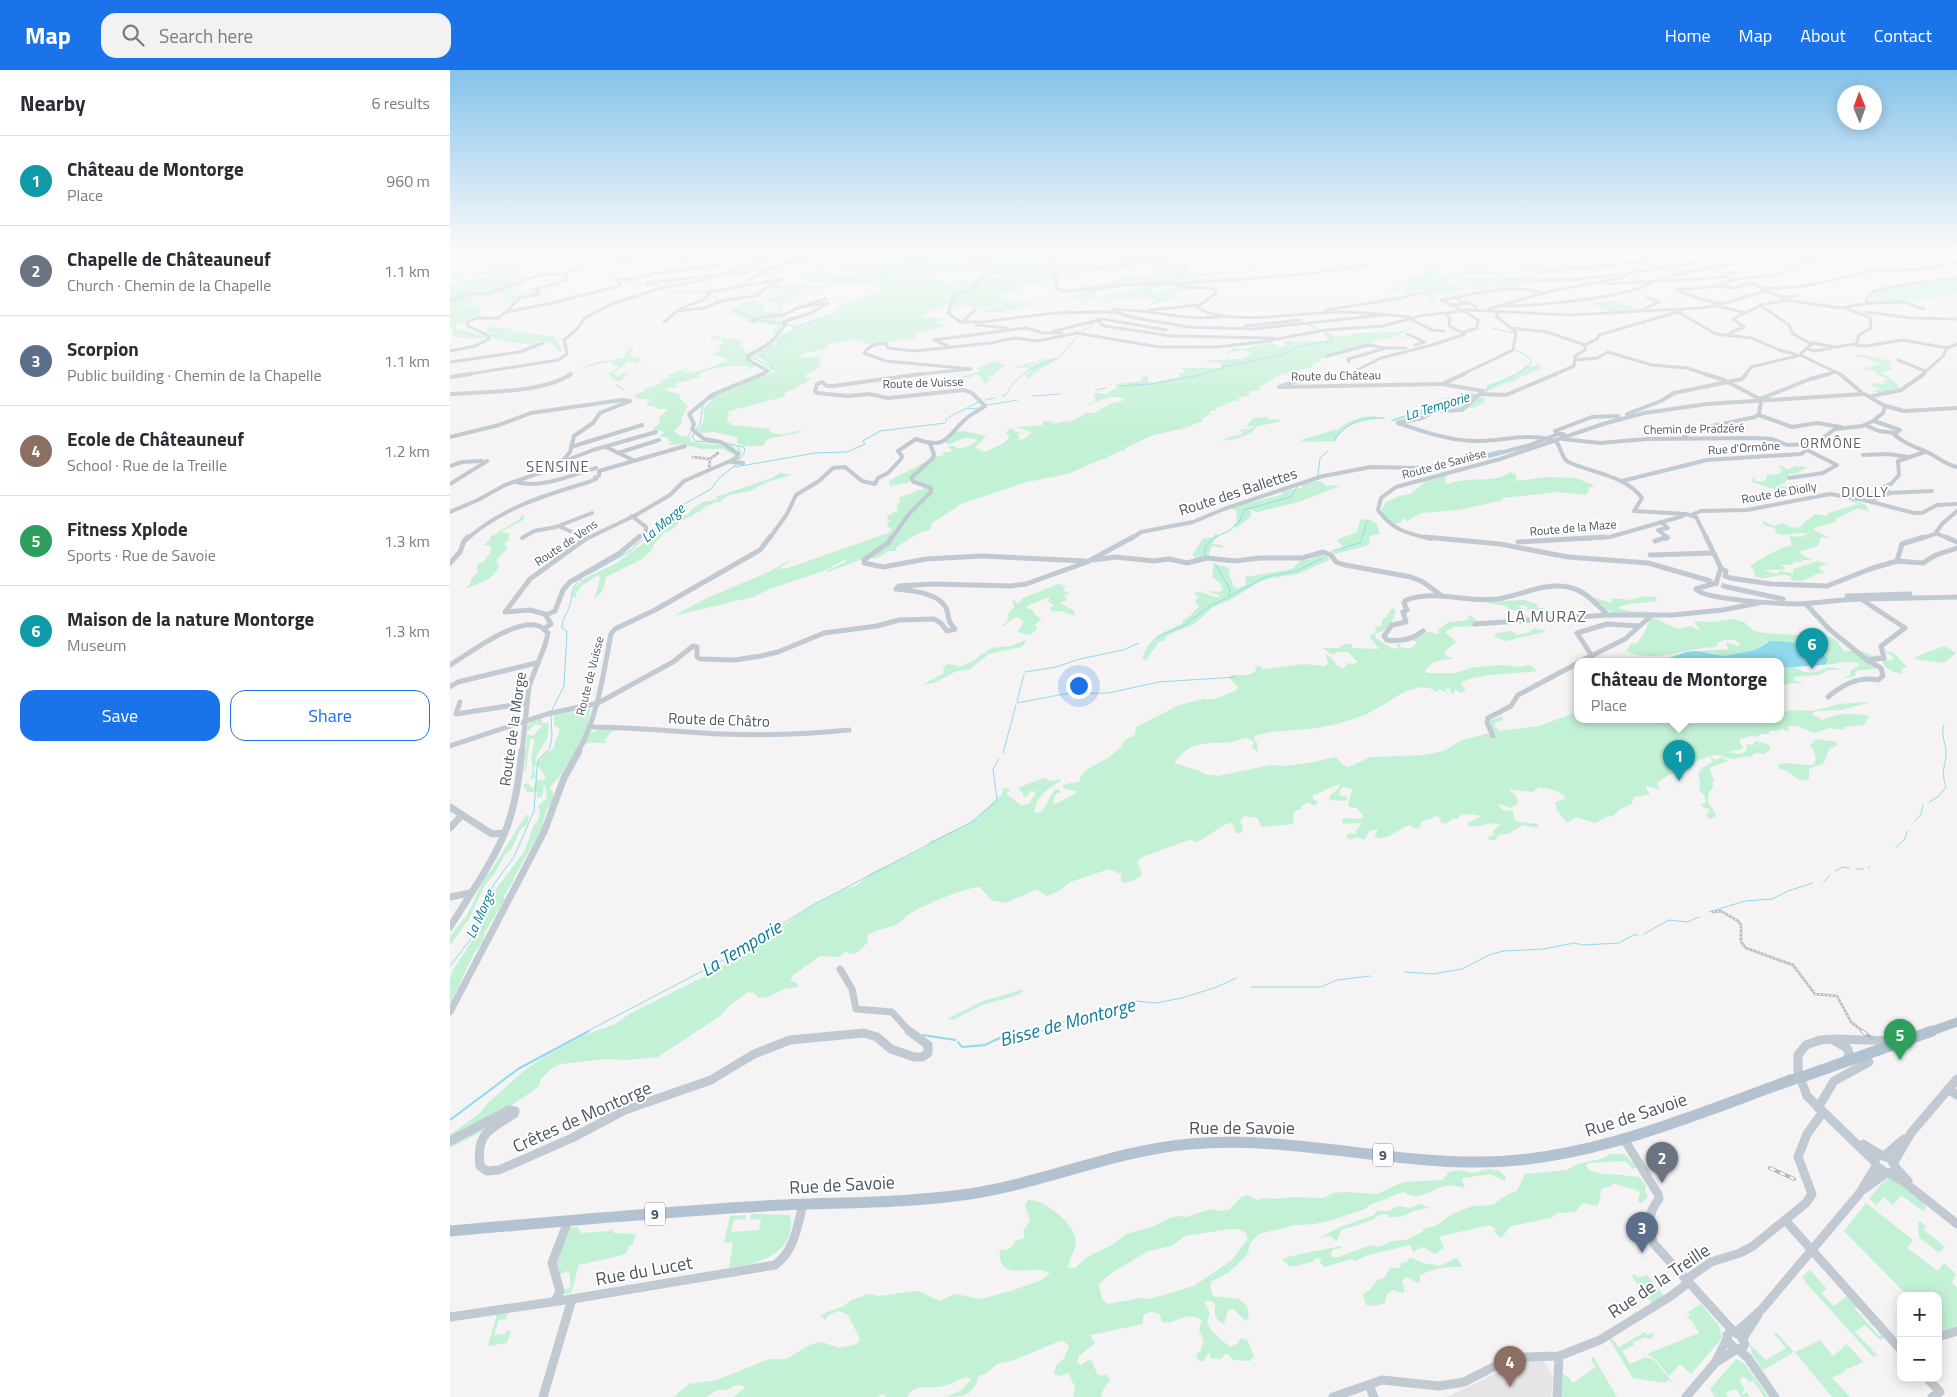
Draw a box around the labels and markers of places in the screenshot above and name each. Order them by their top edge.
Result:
pin: 6 [1796,628,1828,669]
pin: 1 [1663,740,1695,781]
pin: 5 [1884,1019,1916,1060]
pin: 2 [1646,1142,1678,1183]
pin: 3 [1626,1212,1658,1253]
pin: 4 [1494,1346,1526,1387]

